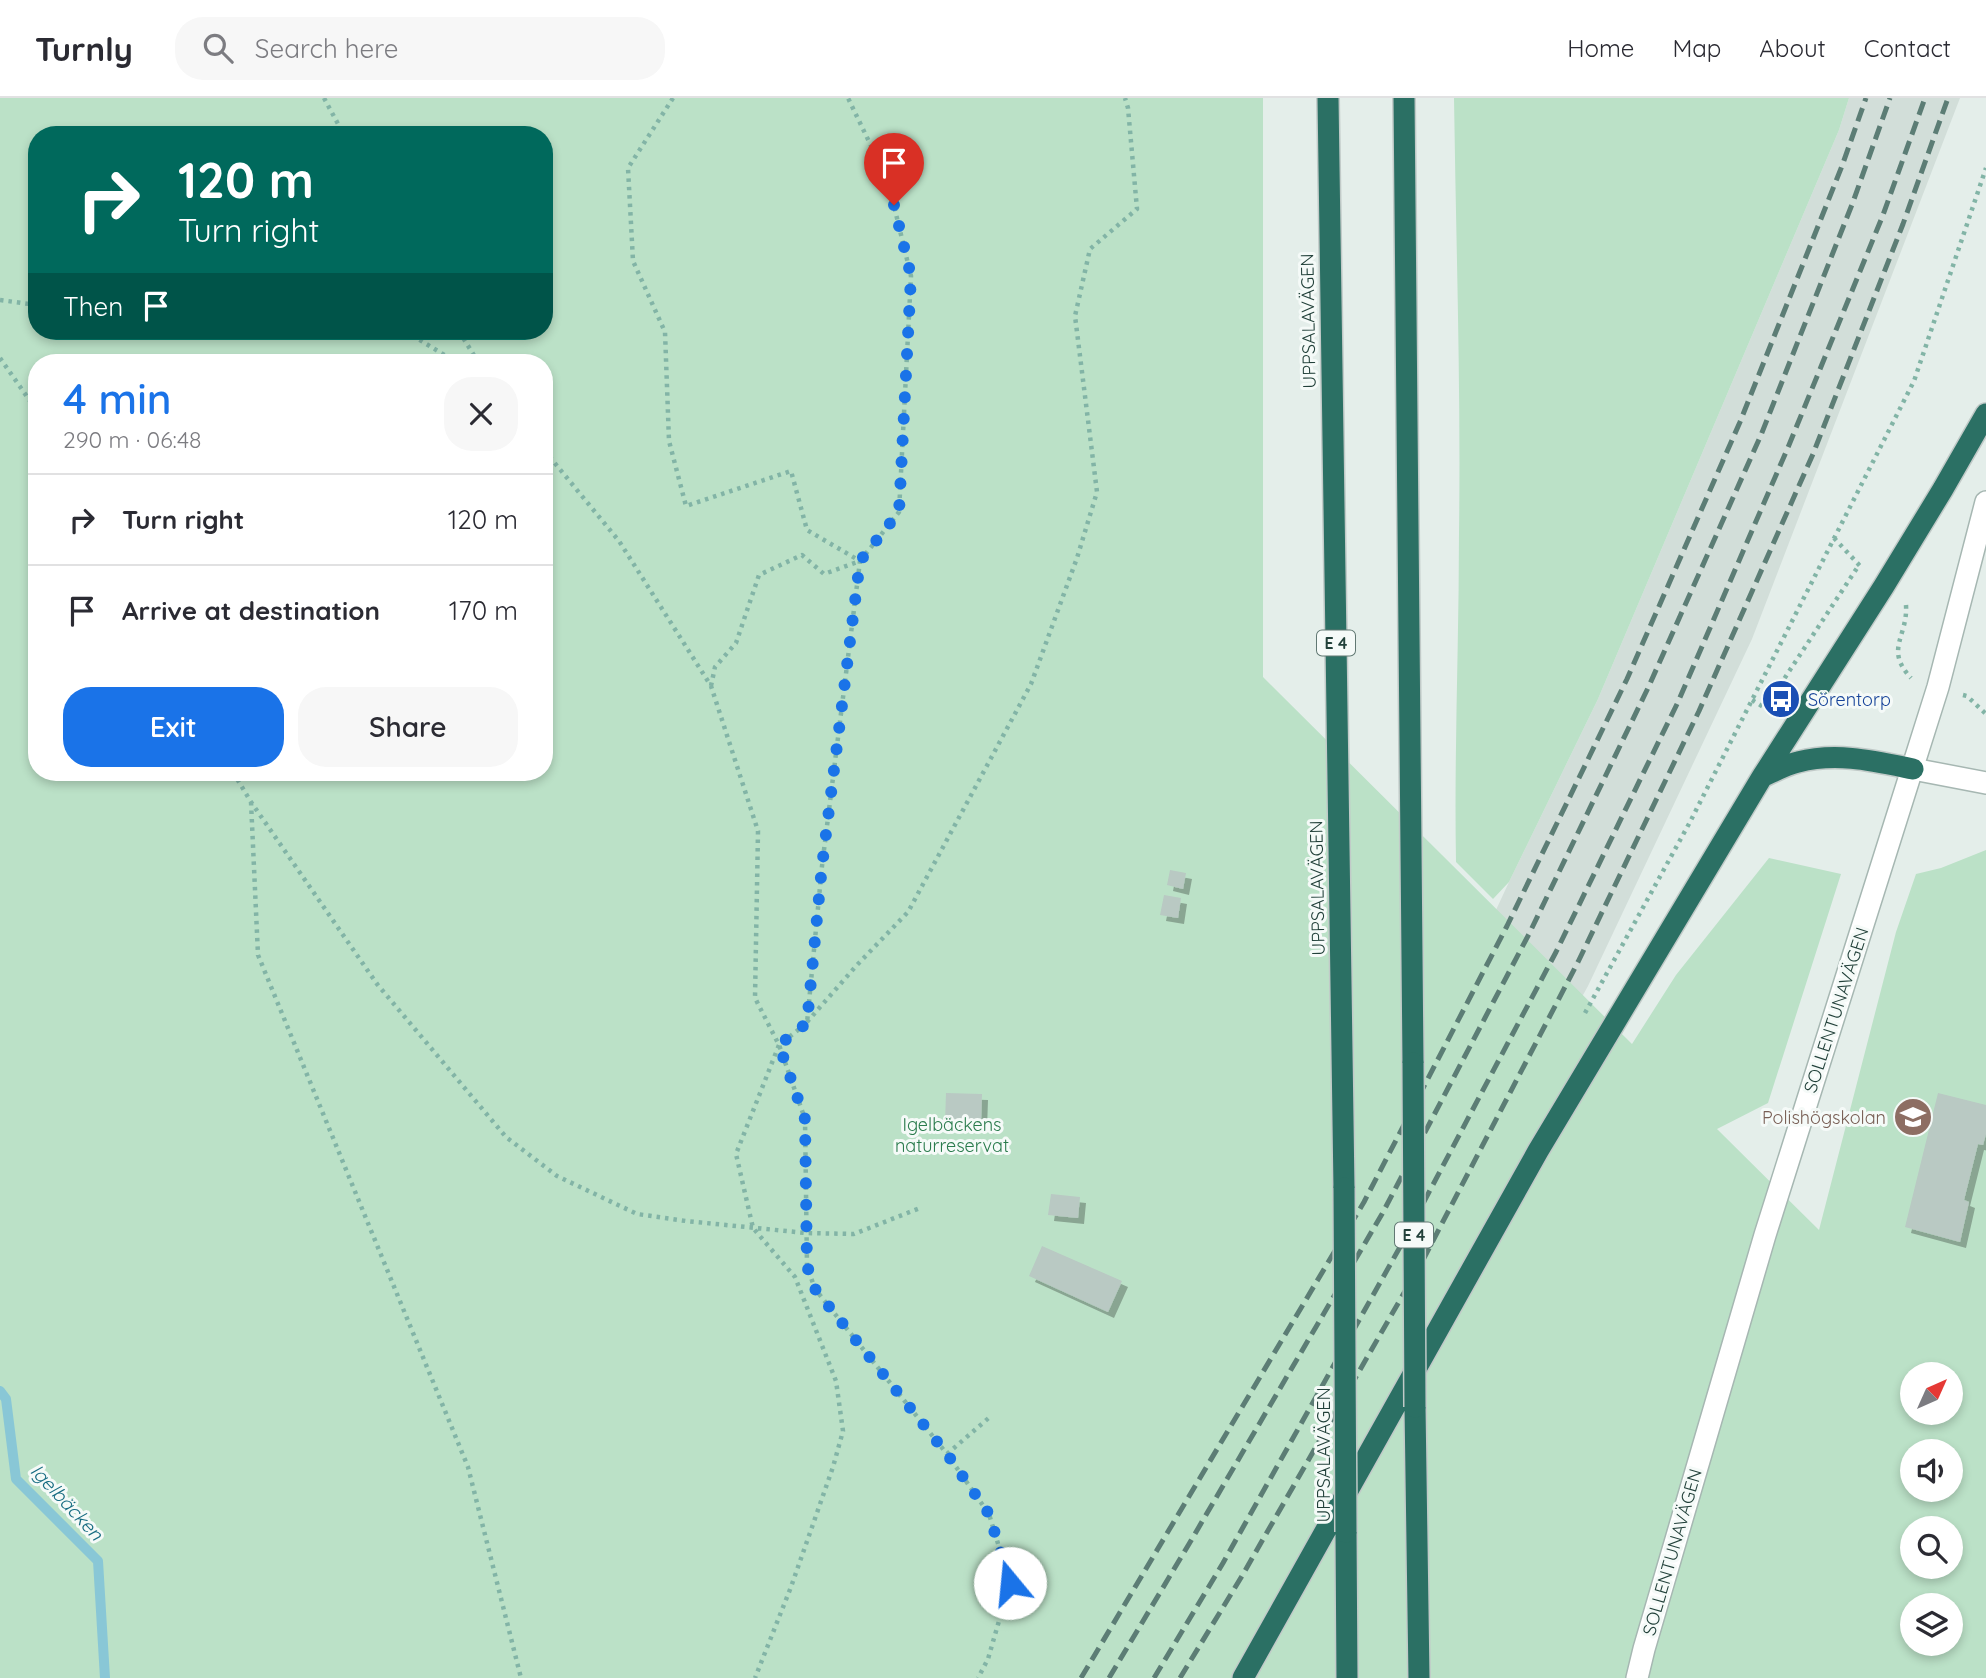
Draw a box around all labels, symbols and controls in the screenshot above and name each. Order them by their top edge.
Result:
search box [175,17,665,80]
text: Turnly [35,28,133,69]
icon: search [199,29,237,67]
text: Search here [255,32,398,65]
text: Home [1567,33,1634,63]
text: Map [1672,33,1721,63]
text: About [1759,33,1826,63]
text: Contact [1864,33,1951,63]
pin [864,133,924,205]
icon: arrive [875,144,913,182]
text: 120 m [178,149,314,210]
icon: right [63,154,154,245]
text: Turn right [178,210,319,250]
street label: UPPSALAVÄGEN [1295,253,1321,389]
icon: arrive [137,287,175,325]
text: Then [63,290,123,323]
text: 4 min [63,372,172,425]
button: close [444,377,518,451]
text: 290 m · 06:48 [63,425,201,454]
icon: right [63,501,101,539]
text: Turn right [122,503,244,536]
text: 120 m [448,503,518,536]
icon: arrive [63,592,101,630]
text: Arrive at destination [122,594,380,627]
text: 170 m [449,594,518,627]
road number: E 4 [1317,630,1355,656]
bus stop icon: Sörentorp [1760,678,1802,720]
button: Exit [63,687,284,767]
button: Share [298,687,518,767]
place label: Sörentorp [1808,688,1891,711]
street label: UPPSALAVÄGEN [1304,820,1330,956]
street label: SOLLENTUNAVÄGEN [1798,924,1874,1096]
school or university icon: Polishögskolan [1892,1096,1934,1138]
place label: Polishögskolan [1762,1106,1886,1129]
park label: Igelbäckens naturreservat [895,1113,1009,1157]
road number: E 4 [1395,1222,1433,1247]
north arrow [1900,1362,1964,1424]
map controls [1900,1362,1963,1656]
street label: UPPSALAVÄGEN [1312,1387,1335,1523]
button: sound [1900,1439,1963,1502]
water label: Igelbäcken [26,1459,109,1546]
street label: SOLLENTUNAVÄGEN [1637,1466,1707,1638]
button: search [1900,1516,1963,1579]
position arrow [973,1546,1047,1620]
button: layers [1900,1593,1963,1656]

